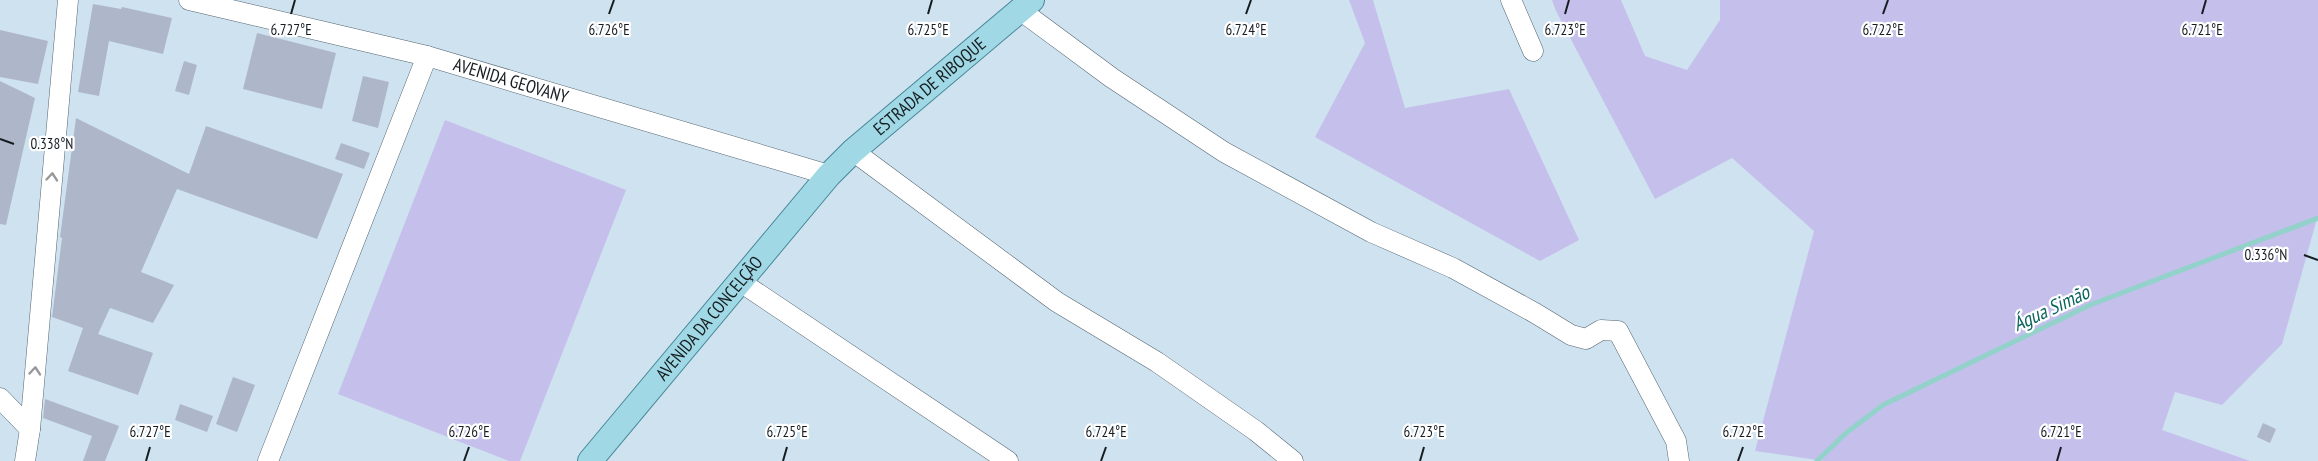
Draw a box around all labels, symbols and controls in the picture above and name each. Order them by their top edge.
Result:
text: 6.727°E [270,20,312,39]
text: 6.726°E [588,20,630,39]
text: 6.725°E [907,20,949,39]
text: 6.724°E [1225,20,1267,39]
text: 6.723°E [1544,20,1586,39]
text: 6.722°E [1862,20,1904,39]
text: 6.721°E [2181,20,2223,39]
street label: ESTRADA DE RIBOQUE [868,32,990,140]
street label: AVENIDA GEOVANY [451,52,572,108]
text: 0.338°N [31,134,73,153]
one-way arrow [45,172,58,181]
text: 0.336°N [2245,245,2287,264]
street label: AVENIDA DA CONCELÇÃO [650,251,768,385]
water label: Água Simão [2009,278,2095,337]
one-way arrow [28,366,41,376]
text: 6.727°E [129,422,171,441]
text: 6.726°E [448,422,490,441]
text: 6.725°E [766,422,808,441]
text: 6.724°E [1085,422,1127,441]
text: 6.723°E [1403,422,1445,441]
text: 6.722°E [1722,422,1764,441]
text: 6.721°E [2040,422,2082,441]

